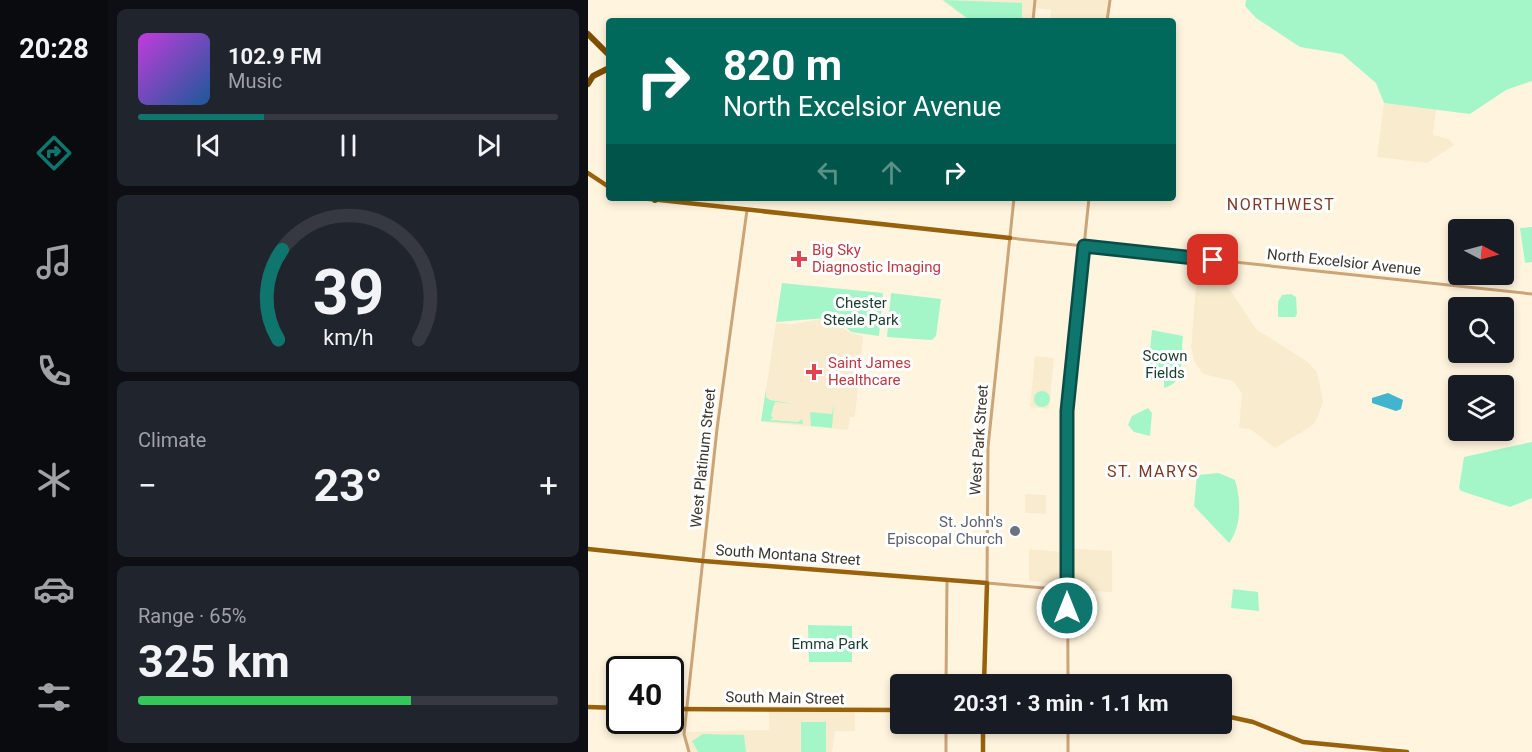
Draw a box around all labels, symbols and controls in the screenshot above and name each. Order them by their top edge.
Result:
text: 20:28 [19,33,89,65]
text: 820 m [723,41,842,90]
icon: right [624,42,702,120]
text: 102.9 FM [228,44,322,69]
text: Music [228,69,282,93]
text: North Excelsior Avenue [723,91,1001,123]
icon: previous [192,129,225,162]
icon: pause [332,129,365,162]
icon: next [472,129,505,162]
icon: directions [33,132,75,174]
icon: left [812,156,845,189]
icon: ahead [875,156,908,189]
icon: right [938,156,971,189]
district label: NORTHWEST [1227,195,1335,214]
north arrow [1448,219,1514,285]
map controls [1448,219,1514,441]
pin [1187,234,1238,285]
icon: music [33,241,75,283]
place label: Big Sky Diagnostic Imaging [812,241,941,276]
icon: arrive [1196,243,1229,276]
street label: North Excelsior Avenue [1266,245,1422,279]
marker: Big Sky Diagnostic Imaging [790,250,808,268]
text: 39 [312,256,384,329]
park label: Chester Steele Park [823,294,899,329]
button: search [1448,297,1514,363]
text: km/h [323,326,373,351]
park label: Scown Fields [1143,347,1187,382]
icon: phone [33,350,75,392]
place label: Saint James Healthcare [828,354,911,389]
marker: Saint James Healthcare [805,363,823,381]
button: layers [1448,375,1514,441]
street label: West Park Street [966,384,992,496]
street label: West Platinum Street [687,387,719,529]
text: Climate [138,428,206,452]
icon: climate [33,459,75,501]
text: 23° [313,459,383,512]
district label: ST. MARYS [1107,462,1199,481]
text: − [138,466,157,505]
text: + [539,466,558,505]
place label: St. John's Episcopal Church [887,513,1003,548]
marker: St. John's Episcopal Church [1008,524,1022,538]
street label: South Montana Street [715,541,861,569]
icon: car [33,568,75,610]
position arrow [1035,576,1099,640]
text: Range · 65% [138,604,246,628]
text: 325 km [138,635,290,688]
park label: Emma Park [792,635,869,653]
speed limit sign: 40 [606,656,684,734]
icon: filters [33,676,75,718]
street label: South Main Street [725,688,845,708]
text: 20:31 · 3 min · 1.1 km [953,691,1169,716]

